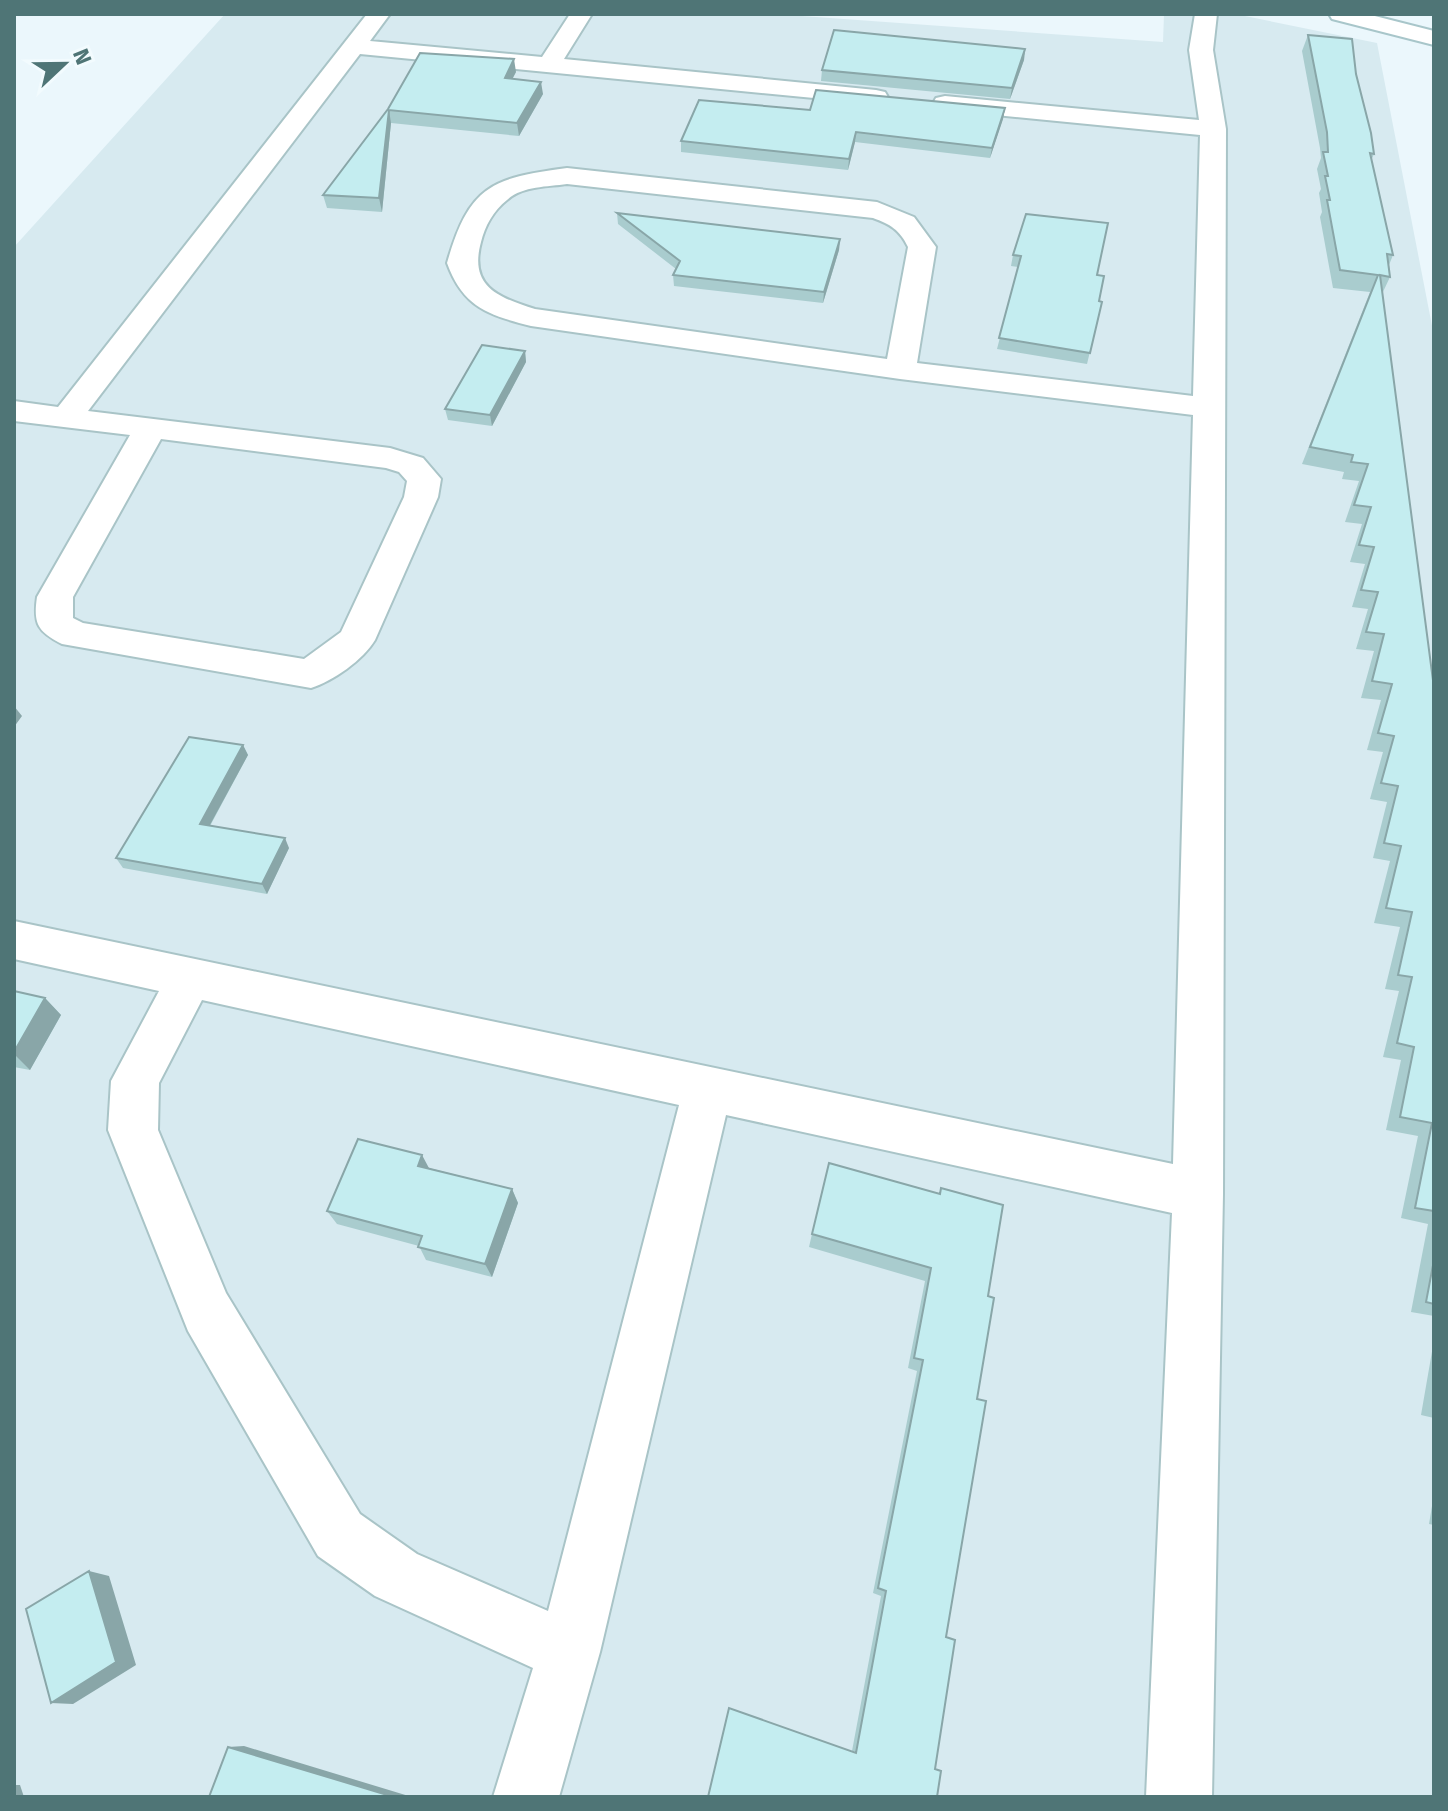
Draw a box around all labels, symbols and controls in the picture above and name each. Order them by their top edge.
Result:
north arrow [24,24,104,104]
text: N [67,45,97,69]

